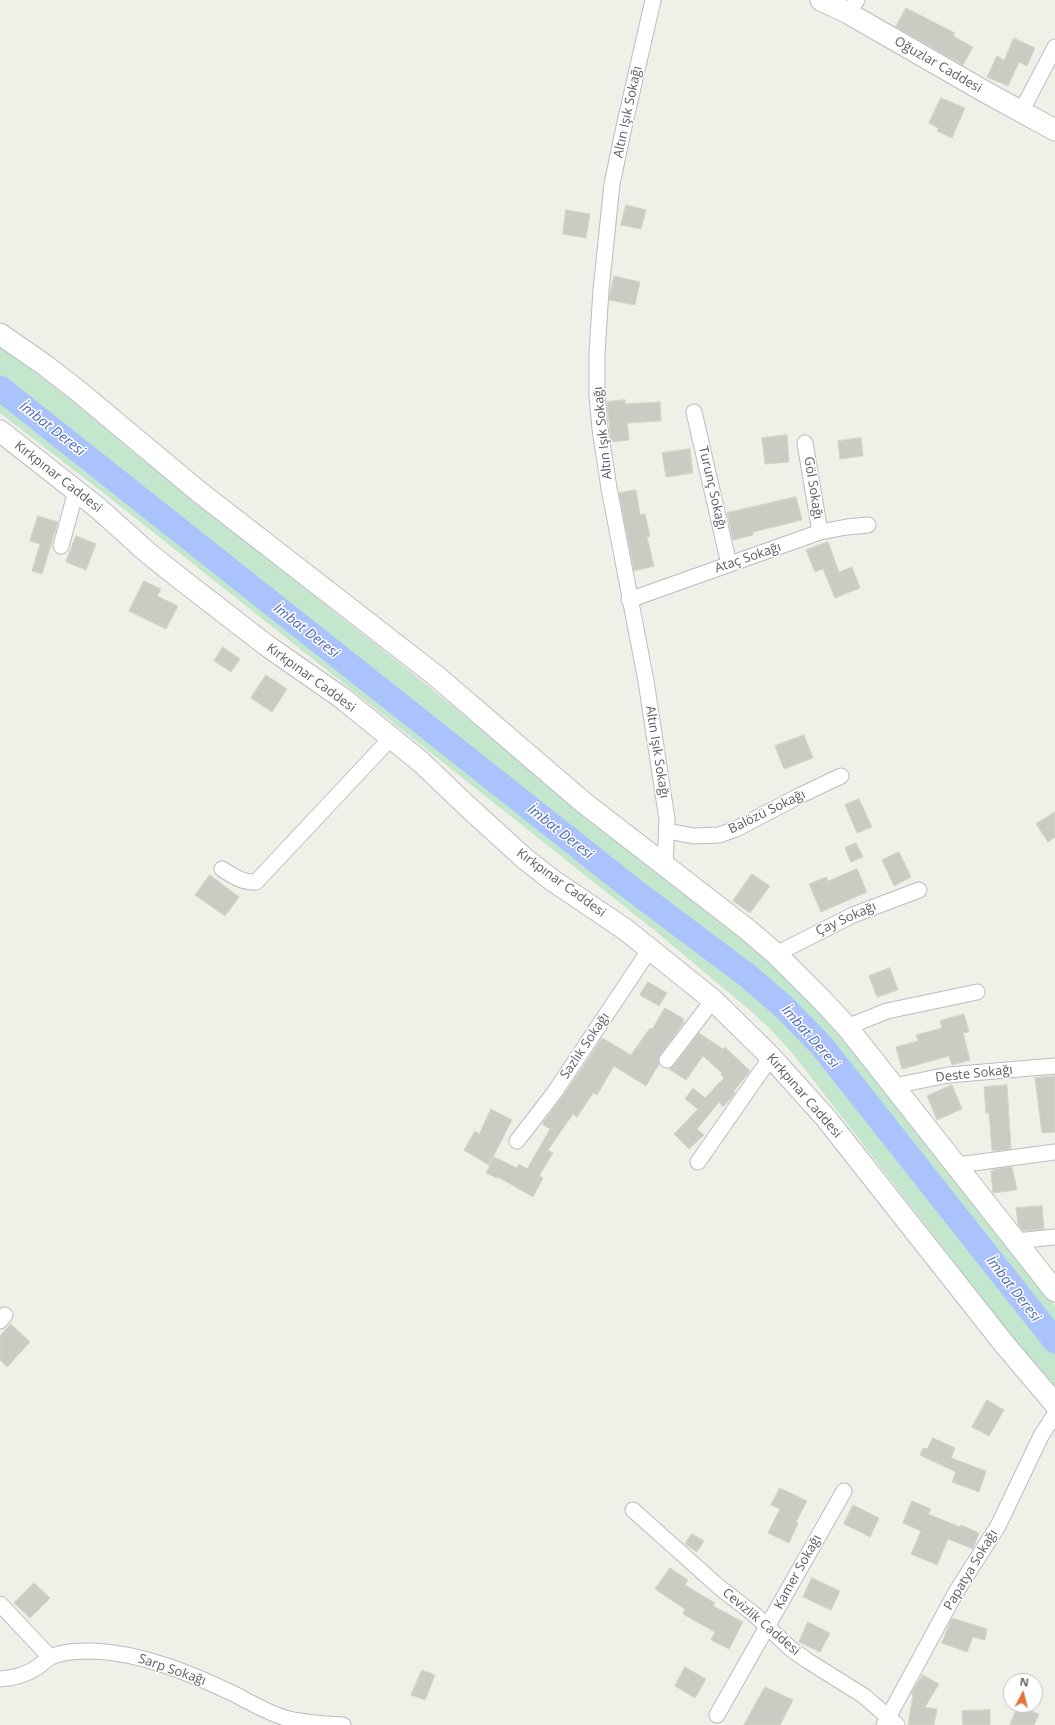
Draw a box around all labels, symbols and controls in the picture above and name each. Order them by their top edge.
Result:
street label: Oğuzlar Caddesi [891,34,985,96]
street label: Altın Işık Sokağı [611,65,645,159]
street label: Altın Işık Sokağı [590,386,616,480]
water label: İmbat Deresi [16,398,88,460]
street label: Kırkpınar Caddesi [11,438,105,516]
street label: Turunç Sokağı [695,445,729,531]
street label: Göl Sokağı [800,456,826,520]
street label: Ataç Sokağı [713,539,783,577]
water label: İmbat Deresi [270,600,342,662]
street label: Kırkpınar Caddesi [263,640,359,716]
street label: Altın Işık Sokağı [642,705,672,799]
street label: Balözü Sokağı [726,787,808,837]
water label: İmbat Deresi [524,801,596,863]
street label: Kırkpınar Caddesi [513,845,609,921]
street label: Çay Sokağı [813,899,879,939]
water label: İmbat Deresi [777,1002,843,1072]
street label: Sazlık Sokağı [557,1010,613,1082]
street label: Kırkpınar Caddesi [763,1051,845,1141]
street label: Deste Sokağı [935,1062,1013,1086]
water label: İmbat Deresi [982,1253,1044,1325]
street label: Papatya Sokağı [941,1527,1001,1613]
street label: Kamer Sokağı [771,1532,825,1612]
street label: Cevizlik Caddesi [719,1585,803,1659]
street label: Sarp Sokağı [136,1651,208,1689]
north arrow [1003,1673,1043,1713]
text: N [1019,1674,1030,1690]

